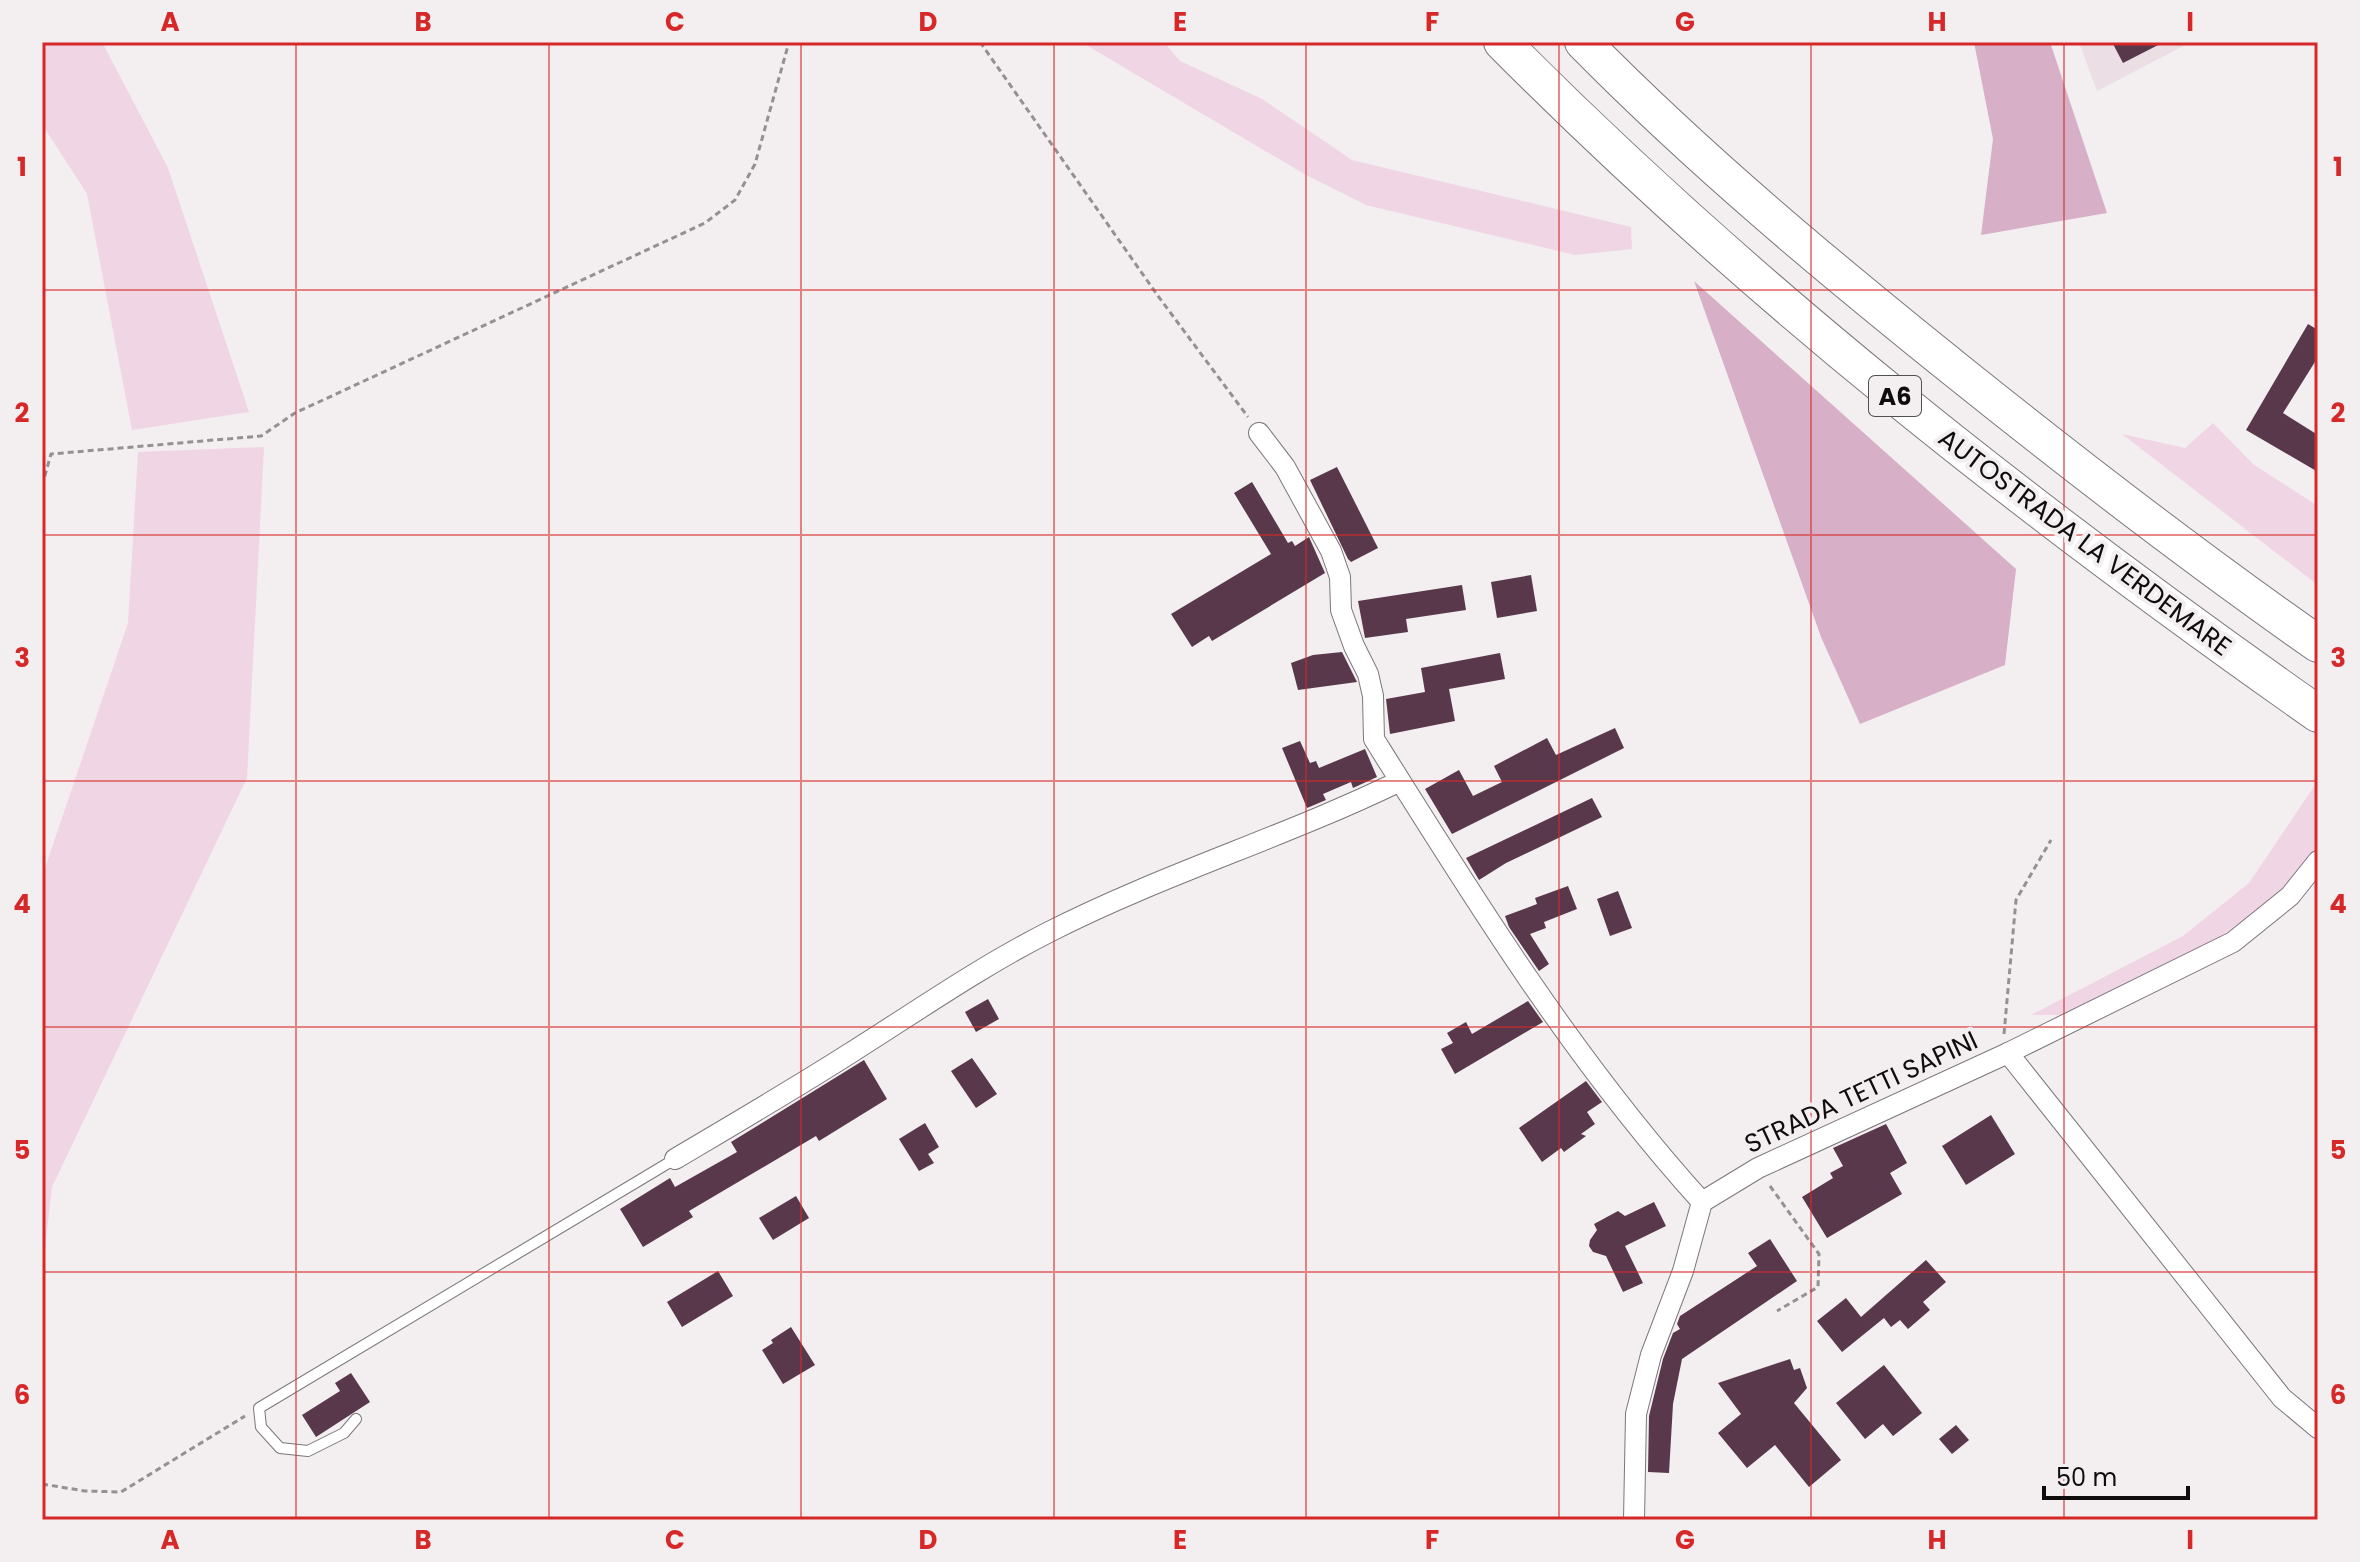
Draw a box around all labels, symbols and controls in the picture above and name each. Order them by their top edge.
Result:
text: A [160,4,180,40]
text: B [414,4,432,40]
text: C [665,4,685,40]
text: D [919,4,938,40]
text: E [1173,4,1187,40]
text: F [1425,4,1439,40]
text: G [1675,4,1695,40]
text: H [1927,4,1947,40]
text: I [2186,4,2194,40]
text: 1 [17,149,27,185]
text: 1 [2333,149,2343,185]
road number: A6 [1869,376,1921,416]
text: 2 [15,395,30,431]
text: 2 [2331,395,2346,431]
street label: AUTOSTRADA LA VERDEMARE [1931,420,2239,664]
text: 3 [14,640,30,676]
text: 3 [2330,640,2346,676]
text: 4 [13,886,31,922]
text: 4 [2329,886,2347,922]
street label: STRADA TETTI SAPINI [1739,1022,1983,1162]
text: 5 [14,1132,30,1168]
text: 5 [2330,1132,2346,1168]
text: 6 [14,1377,30,1413]
text: 6 [2330,1377,2346,1413]
scale bar [2044,1450,2188,1500]
text: 50 m [2056,1461,2117,1494]
text: A [160,1522,180,1558]
text: B [414,1522,432,1558]
text: C [665,1522,685,1558]
text: D [919,1522,938,1558]
text: E [1173,1522,1187,1558]
text: F [1425,1522,1439,1558]
text: G [1675,1522,1695,1558]
text: H [1927,1522,1947,1558]
text: I [2186,1522,2194,1558]

